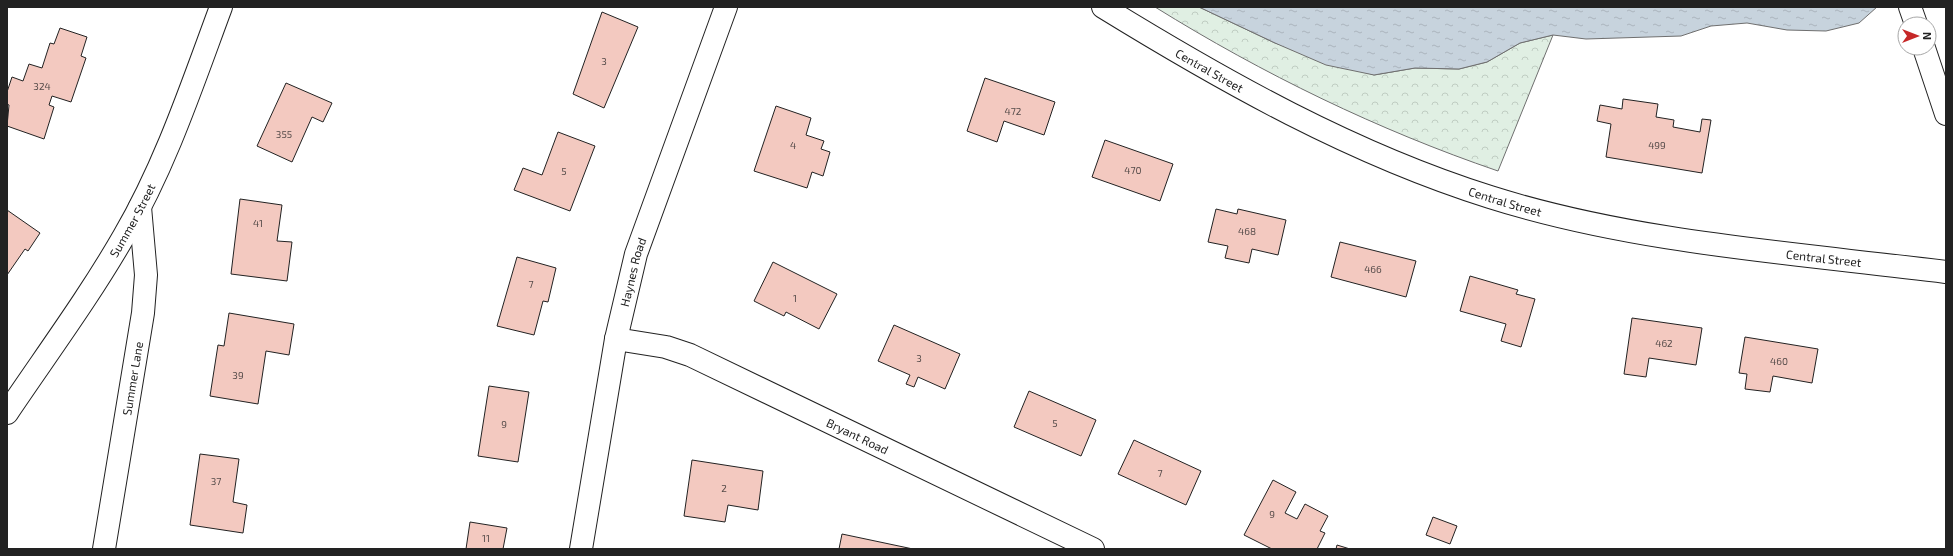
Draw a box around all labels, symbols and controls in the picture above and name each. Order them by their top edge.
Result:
north arrow [1897,16,1937,56]
text: N [1921,32,1934,40]
street label: Central Street [1173,45,1246,95]
house number: 3 [601,55,607,67]
house number: 324 [33,80,51,92]
house number: 472 [1005,105,1022,117]
house number: 355 [276,128,292,140]
house number: 4 [790,139,796,151]
house number: 499 [1648,139,1666,151]
house number: 470 [1124,164,1142,176]
house number: 5 [561,165,567,177]
street label: Summer Street [106,181,158,259]
street label: Central Street [1467,184,1544,219]
house number: 41 [253,217,263,229]
house number: 468 [1238,225,1256,237]
street label: Haynes Road [617,235,648,308]
street label: Central Street [1785,247,1863,269]
house number: 466 [1364,263,1382,275]
house number: 7 [528,278,534,290]
house number: 1 [793,292,797,304]
house number: 462 [1655,337,1673,349]
street label: Summer Lane [119,340,145,416]
house number: 3 [916,352,922,364]
house number: 460 [1770,355,1788,367]
house number: 39 [232,369,244,381]
street label: Bryant Road [824,415,891,457]
house number: 5 [1052,417,1058,429]
house number: 9 [501,418,507,430]
house number: 7 [1157,467,1163,479]
house number: 37 [211,475,221,487]
house number: 2 [721,482,727,494]
house number: 9 [1269,508,1275,520]
house number: 11 [482,532,490,544]

